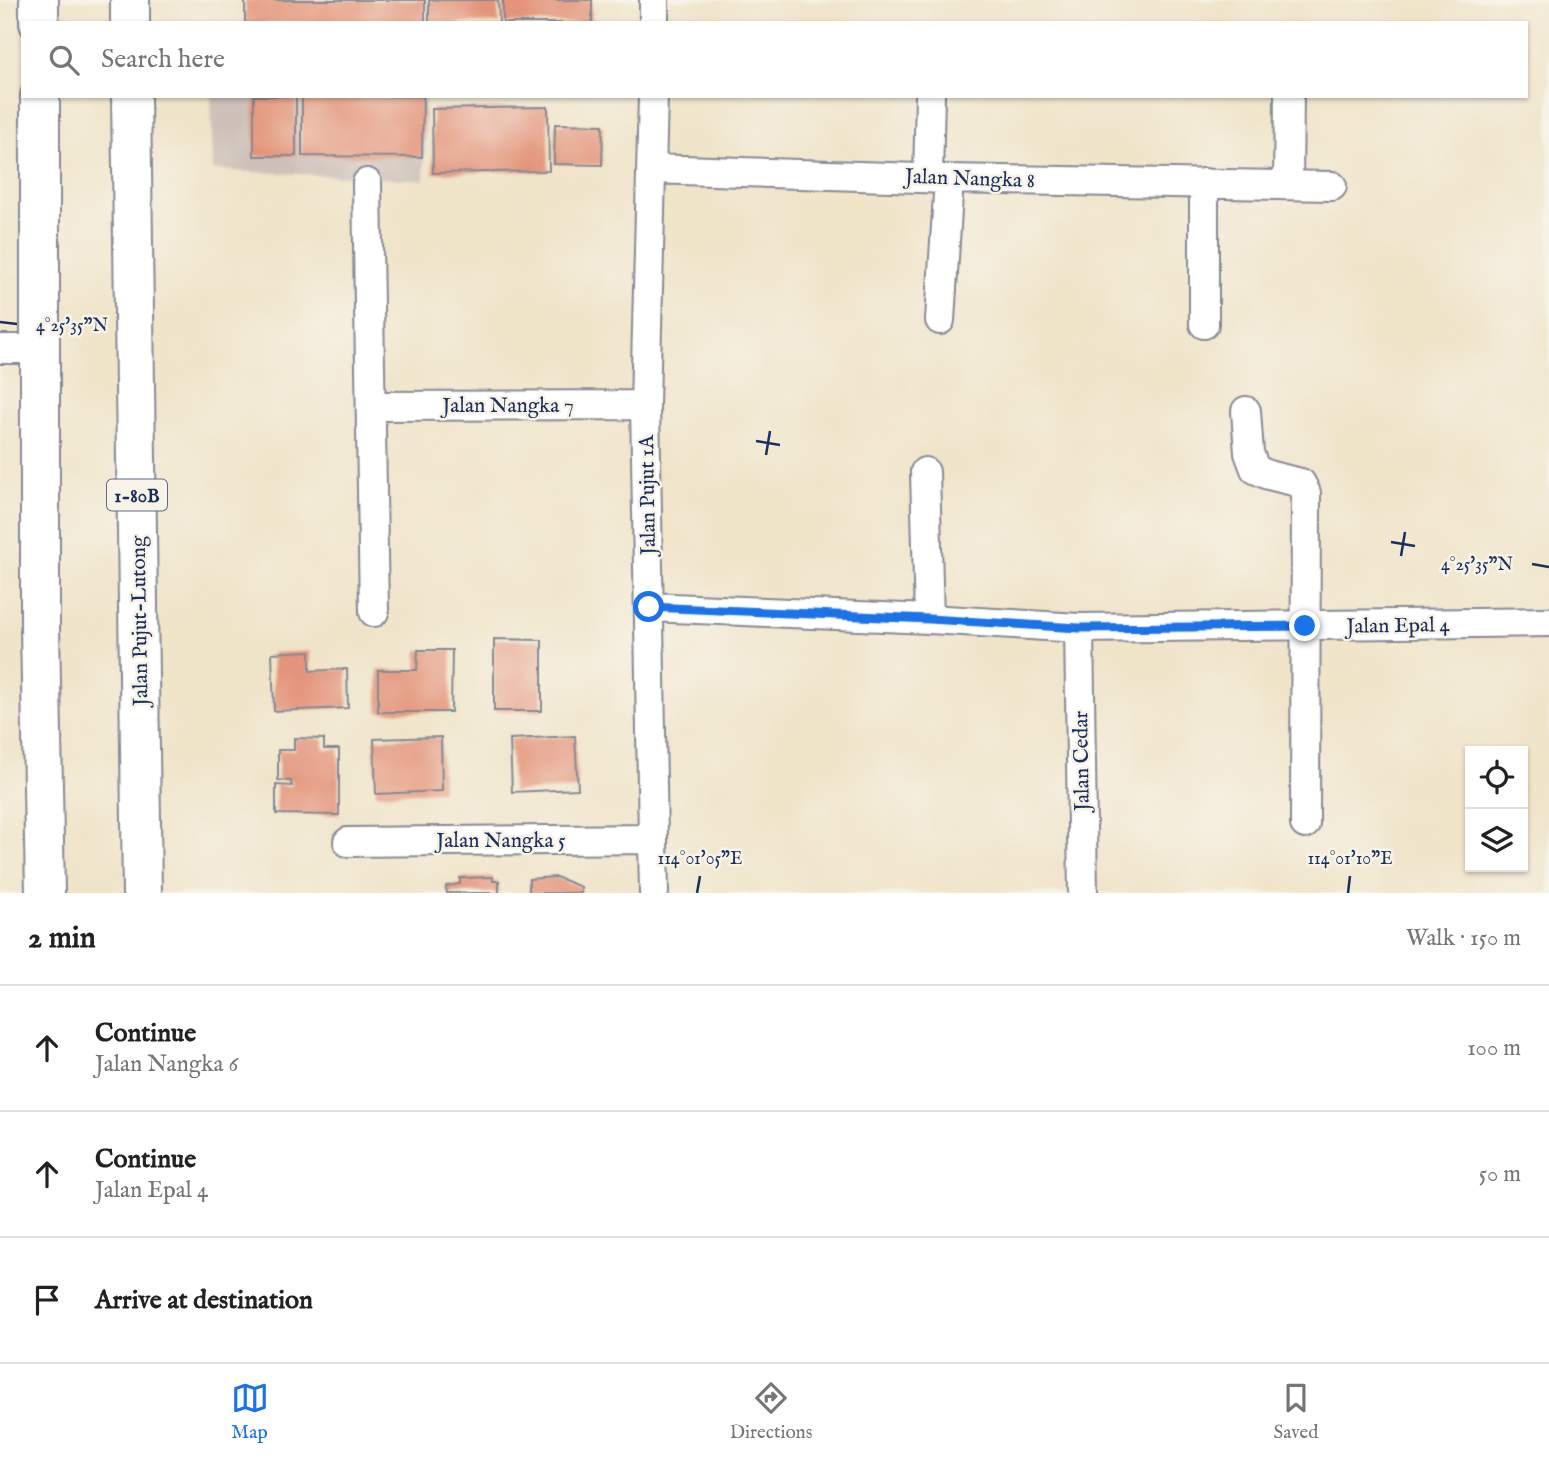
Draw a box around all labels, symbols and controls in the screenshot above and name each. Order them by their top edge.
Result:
search box [21,21,1528,98]
icon: search [45,41,83,79]
text: Search here [101,43,225,76]
street label: Jalan Nangka 8 [902,164,1035,195]
text: 4°25'35"N [36,315,109,338]
street label: Jalan Nangka 7 [440,393,574,420]
street label: Jalan Pujut 1A [634,434,663,557]
road number: 1-80B [107,480,167,510]
street label: Jalan Pujut-Lutong [126,535,156,708]
text: 4°25'35"N [1441,554,1514,577]
route start [633,591,664,622]
route end [1289,610,1320,641]
street label: Jalan Epal 4 [1344,612,1451,641]
street label: Jalan Cedar [1068,710,1097,813]
map controls [1465,746,1528,872]
button: locate [1465,746,1528,809]
button: layers [1465,809,1528,872]
street label: Jalan Nangka 5 [434,828,566,855]
text: 114°01'05"E [657,848,743,871]
text: 114°01'10"E [1307,848,1393,871]
text: 2 min [28,920,96,958]
text: Walk · 150 m [1406,924,1521,953]
text: Continue [95,1017,196,1050]
icon: ahead [28,1029,66,1067]
text: 100 m [1467,1034,1521,1063]
text: Jalan Nangka 6 [95,1050,238,1079]
text: Continue [95,1143,196,1176]
icon: ahead [28,1155,66,1193]
text: 50 m [1479,1160,1521,1189]
text: Jalan Epal 4 [95,1176,208,1205]
icon: arrive [28,1281,66,1319]
text: Arrive at destination [95,1284,313,1317]
tab: Map [231,1379,269,1445]
tab: Directions [730,1379,812,1445]
tab: Saved [1273,1379,1318,1445]

